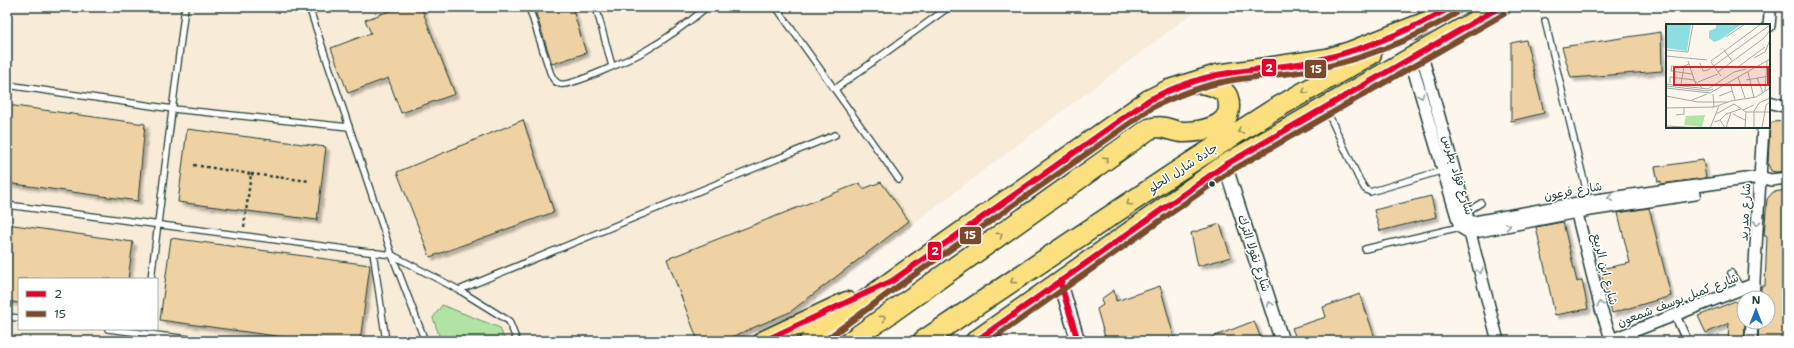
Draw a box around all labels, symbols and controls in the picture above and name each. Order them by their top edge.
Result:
inset map [1666,24,1770,128]
line badge: 2 [1261,58,1277,77]
line badge: 15 [1304,59,1327,79]
text: 2 [1265,61,1273,76]
text: 15 [1310,62,1322,77]
one-way arrow [1302,87,1309,94]
one-way arrow [1416,92,1425,99]
one-way arrow [1237,127,1244,134]
street label: شارع فؤاد بطرس [1437,133,1478,217]
street label: جادة شارل الحلو [1144,140,1221,197]
one-way arrow [1101,157,1108,164]
street label: شارع فرعون [1543,178,1604,205]
unlabelled marker [1207,179,1217,189]
street label: شارع مدريد [1735,183,1756,241]
one-way arrow [1607,193,1614,202]
one-way arrow [1126,198,1133,206]
street label: شارع نقولا الترك [1233,212,1274,294]
one-way arrow [1753,220,1762,226]
one-way arrow [1505,222,1511,230]
line badge: 15 [959,226,982,245]
text: 15 [964,228,976,243]
street label: شارع ابن الربيع [1587,231,1622,307]
one-way arrow [996,232,1003,240]
line badge: 2 [927,241,942,261]
text: 2 [931,244,939,259]
one-way arrow [1475,267,1484,274]
street label: شارع كميل يوسف شمعون [1615,269,1741,331]
one-way arrow [1010,276,1017,283]
legend [18,278,158,330]
text: 2 [54,286,62,302]
north arrow [1736,290,1776,330]
text: N [1752,293,1761,308]
one-way arrow [1267,301,1275,308]
one-way arrow [1596,301,1605,308]
text: 15 [54,306,66,322]
one-way arrow [878,316,885,323]

